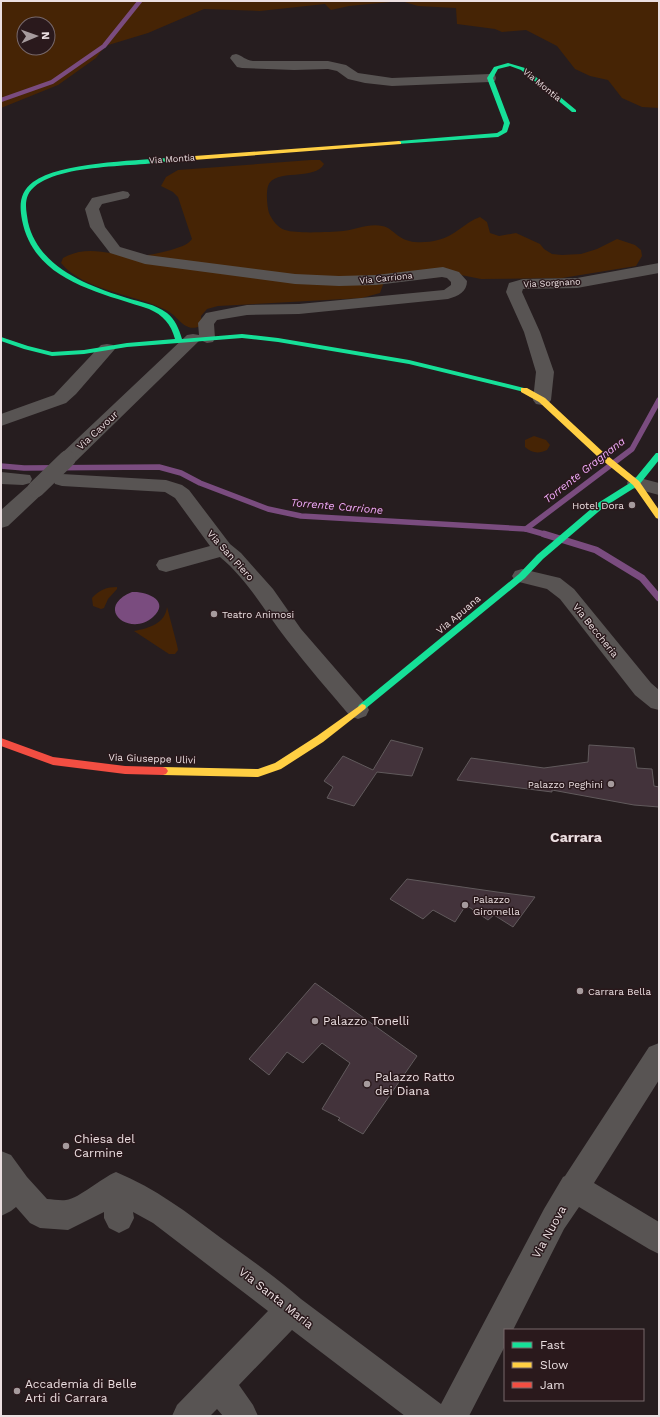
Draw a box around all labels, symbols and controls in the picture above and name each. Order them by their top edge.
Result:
north arrow [16,16,56,56]
text: N [39,31,52,40]
street label: Via Montia [521,67,563,103]
street label: Via Montia [149,152,195,166]
street label: Via Carriona [359,270,413,286]
street label: Via Sorgnano [523,277,581,289]
street label: Via Cavour [75,409,120,452]
water label: Torrente Gragnana [541,434,628,506]
water label: Torrente Carrione [290,496,384,517]
place label: Hotel Dora [572,500,624,511]
marker: Hotel Dora [627,500,637,510]
street label: Via San Piero [205,528,256,583]
street label: Via Apuana [434,593,483,636]
street label: Via Beccheria [571,601,621,660]
marker: Teatro Animosi [209,609,219,619]
place label: Teatro Animosi [222,609,294,620]
street label: Via Giuseppe Ulivi [108,751,196,766]
place label: Palazzo Peghini [528,779,603,790]
marker: Palazzo Peghini [606,779,616,789]
district label: Carrara [550,829,603,845]
place label: Palazzo Giromella [473,894,520,917]
marker: Palazzo Giromella [460,900,470,910]
marker: Carrara Bella [575,986,585,996]
place label: Carrara Bella [588,986,651,997]
place label: Palazzo Tonelli [323,1014,409,1028]
marker: Palazzo Tonelli [310,1016,320,1026]
place label: Palazzo Ratto dei Diana [375,1070,455,1098]
marker: Palazzo Ratto dei Diana [362,1079,372,1089]
place label: Chiesa del Carmine [74,1132,135,1160]
marker: Chiesa del Carmine [61,1141,71,1151]
street label: Via Nuova [529,1203,569,1261]
street label: Via Santa Maria [236,1265,316,1332]
legend [504,1329,644,1401]
text: Fast [540,1338,565,1352]
text: Slow [540,1358,568,1372]
place label: Accademia di Belle Arti di Carrara [25,1377,137,1405]
text: Jam [540,1378,565,1392]
marker: Accademia di Belle Arti di Carrara [12,1386,22,1396]

